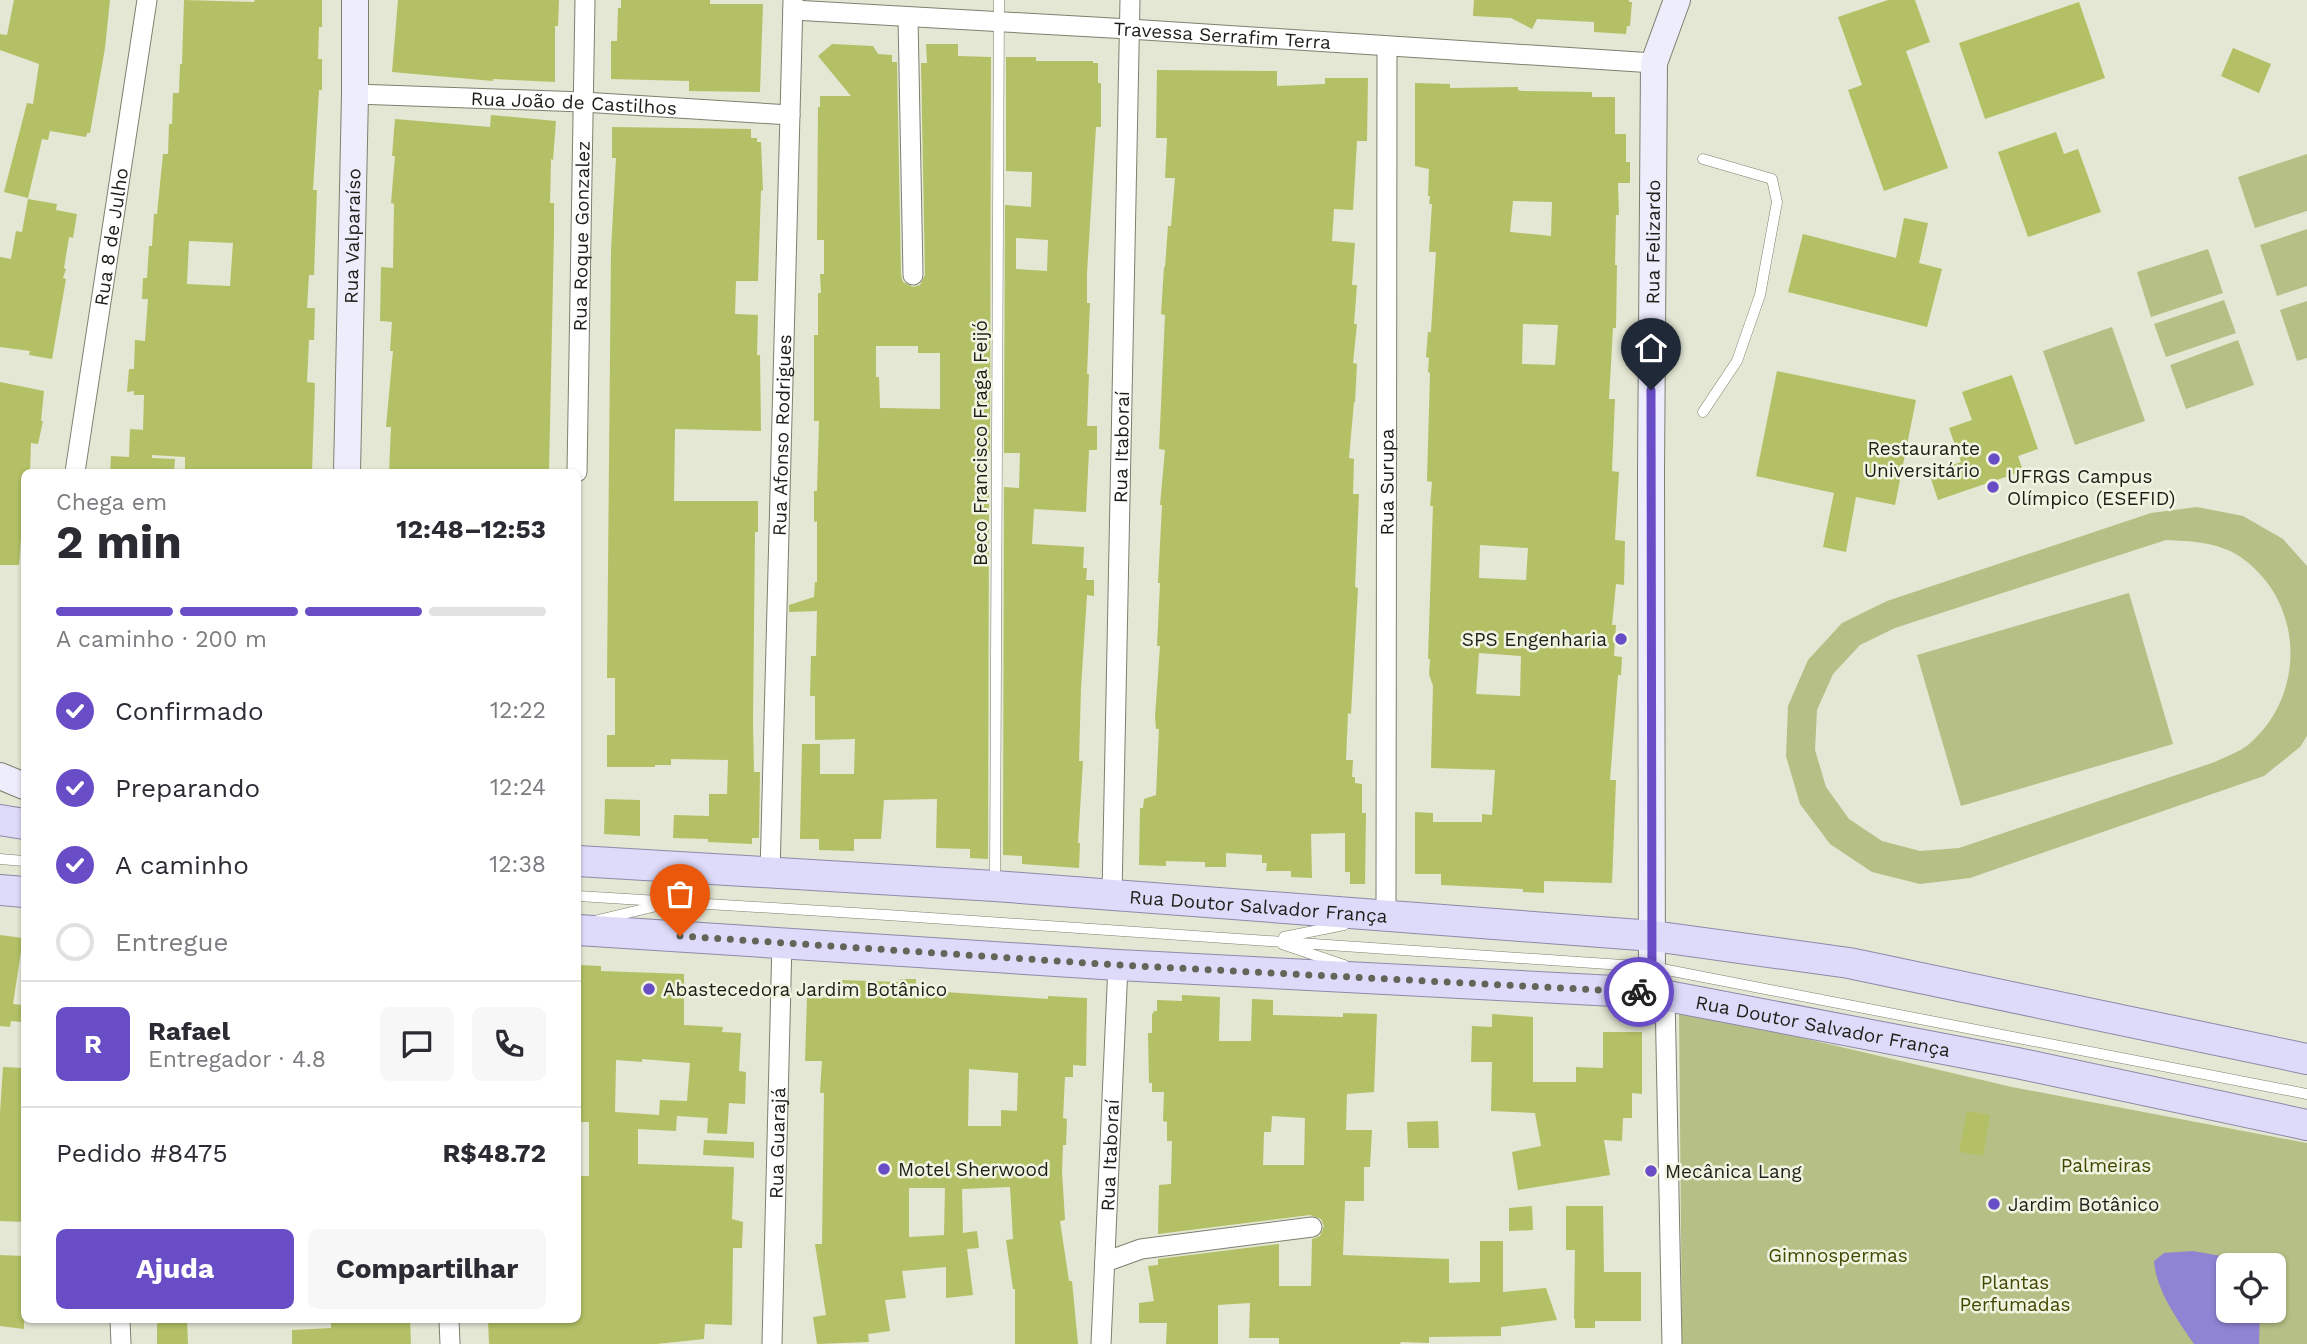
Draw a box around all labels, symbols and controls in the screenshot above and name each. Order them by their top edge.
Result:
street label: Travessa Serrafim Terra [1113,17,1332,54]
street label: Rua João de Castilhos [470,87,678,119]
street label: Rua Roque Gonzalez [568,141,594,332]
street label: Rua 8 de Julho [89,166,133,307]
street label: Rua Valparaíso [339,168,365,304]
street label: Rua Felizardo [1641,179,1665,305]
pin [1621,318,1681,390]
street label: Beco Francisco Fraga Feijó [969,320,992,566]
icon: home [1632,329,1670,367]
street label: Rua Afonso Rodrigues [767,334,796,536]
street label: Rua Itaboraí [1108,391,1134,503]
street label: Rua Surupa [1375,428,1398,536]
place label: Restaurante Universitário [1864,437,1980,482]
marker: Restaurante Universitário [1986,451,2002,467]
place label: UFRGS Campus Olímpico (ESEFID) [2007,465,2175,510]
marker: UFRGS Campus Olímpico (ESEFID) [1985,479,2001,495]
text: Chega em [56,489,167,516]
text: 12:48–12:53 [396,514,546,544]
text: 2 min [56,515,182,569]
text: A caminho · 200 m [56,626,267,653]
place label: SPS Engenharia [1462,628,1607,651]
marker: SPS Engenharia [1613,631,1629,647]
icon: check [56,692,94,730]
text: Confirmado [115,696,264,726]
text: 12:22 [490,697,546,724]
icon: check [56,769,94,807]
text: Preparando [115,773,260,803]
text: 12:24 [490,774,546,801]
icon: check [56,846,94,884]
text: A caminho [115,850,249,880]
text: 12:38 [489,851,546,878]
pin [650,864,710,936]
icon: bag [661,875,699,913]
street label: Rua Doutor Salvador França [1128,885,1389,927]
text: Entregue [115,927,228,957]
courier [1604,957,1674,1027]
icon: bike [1620,973,1658,1011]
place label: Abastecedora Jardim Botânico [663,978,947,1001]
marker: Abastecedora Jardim Botânico [641,981,657,997]
street label: Rua Doutor Salvador França [1694,990,1953,1062]
button: chat [380,1007,454,1081]
button: phone [472,1007,546,1081]
text: Rafael [148,1016,230,1046]
text: R [84,1029,102,1059]
text: Entregador · 4.8 [148,1046,326,1073]
street label: Rua Guarajá [764,1087,790,1199]
street label: Rua Itaboraí [1095,1099,1123,1212]
text: Pedido #8475 [56,1138,228,1168]
text: R$48.72 [442,1138,546,1168]
park label: Palmeiras [2061,1154,2151,1177]
place label: Motel Sherwood [898,1158,1049,1181]
place label: Mecânica Lang [1665,1160,1803,1183]
marker: Motel Sherwood [876,1161,892,1177]
marker: Mecânica Lang [1643,1163,1659,1179]
place label: Jardim Botânico [2008,1193,2159,1216]
marker: Jardim Botânico [1986,1196,2002,1212]
button: Ajuda [56,1229,294,1309]
button: Compartilhar [308,1229,546,1309]
park label: Gimnospermas [1768,1244,1908,1267]
map controls [2216,1253,2286,1323]
button: locate [2216,1253,2286,1323]
park label: Plantas Perfumadas [1960,1271,2070,1316]

